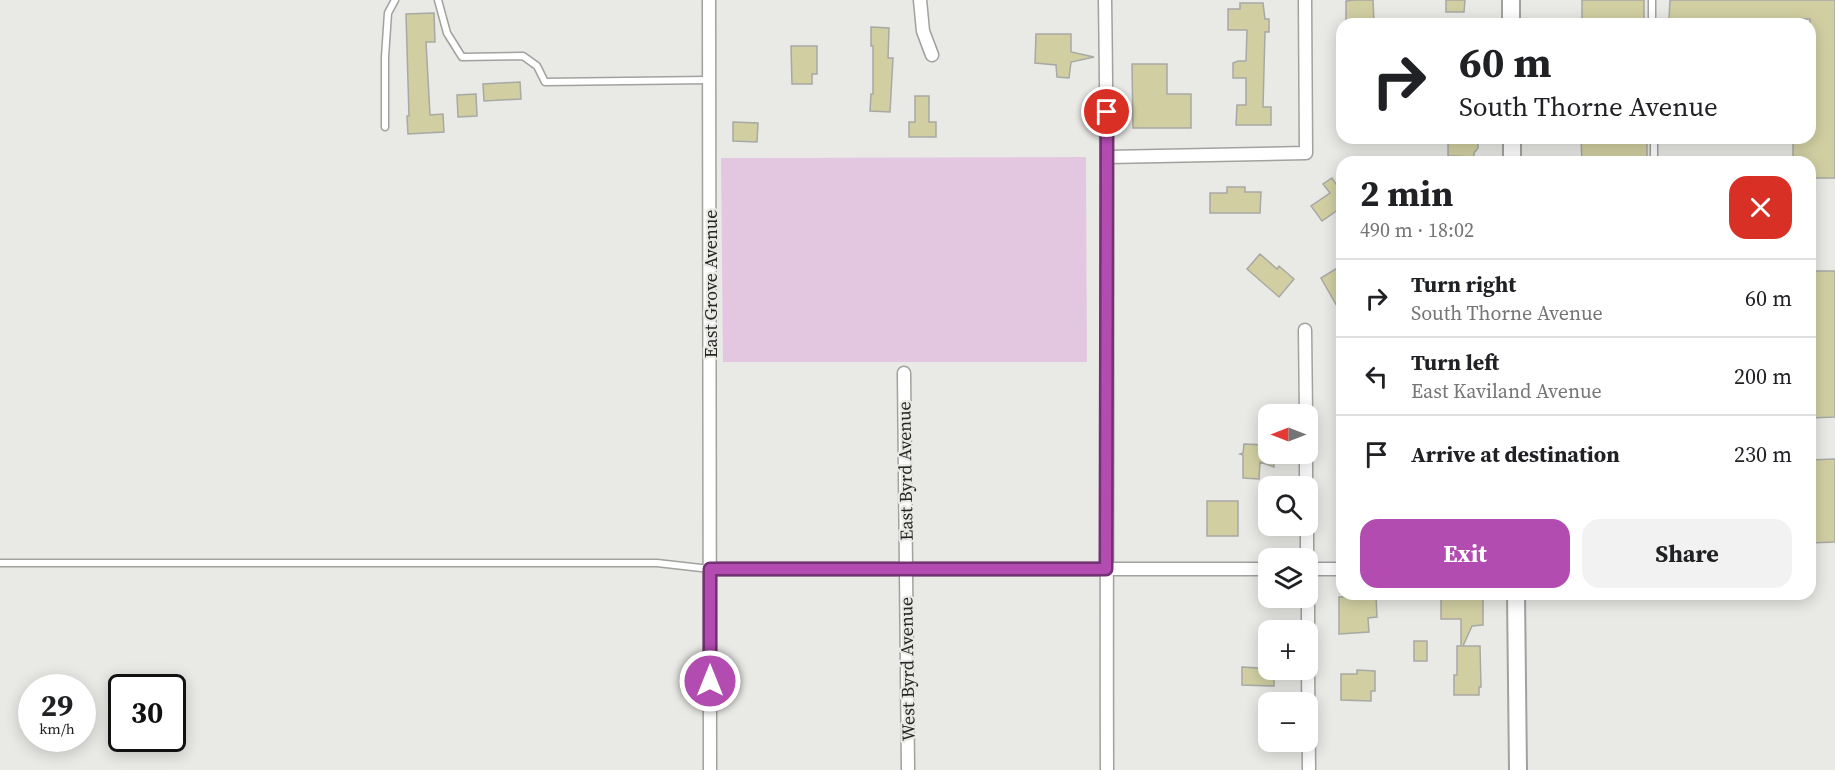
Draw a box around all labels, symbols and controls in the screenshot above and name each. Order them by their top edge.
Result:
text: 60 m [1459,33,1552,91]
icon: right [1360,42,1438,120]
pin [1081,86,1132,137]
text: South Thorne Avenue [1459,88,1718,125]
icon: arrive [1090,95,1123,128]
text: 2 min [1360,169,1453,218]
button: close [1729,176,1792,239]
street label: East Grove Avenue [698,210,723,358]
text: 490 m · 18:02 [1360,216,1474,244]
text: Turn right [1411,269,1516,299]
icon: right [1360,282,1393,315]
text: 60 m [1745,283,1792,313]
text: South Thorne Avenue [1411,299,1603,327]
text: Turn left [1411,347,1499,377]
icon: left [1360,360,1393,393]
text: 200 m [1734,361,1792,391]
text: East Kaviland Avenue [1411,377,1602,405]
street label: East Byrd Avenue [891,401,919,541]
north arrow [1258,404,1318,464]
map controls [1258,404,1318,752]
icon: arrive [1360,438,1393,471]
text: Arrive at destination [1411,439,1620,469]
text: 230 m [1734,439,1792,469]
button: search [1258,476,1318,536]
button: Exit [1360,519,1570,588]
button: Share [1582,519,1792,588]
button: layers [1258,548,1318,608]
street label: West Byrd Avenue [893,597,921,741]
button: + [1258,620,1318,680]
position arrow [678,649,742,713]
speed limit sign: 30 [108,674,186,752]
text: 29 [41,685,73,726]
button: − [1258,692,1318,752]
text: km/h [39,718,75,739]

